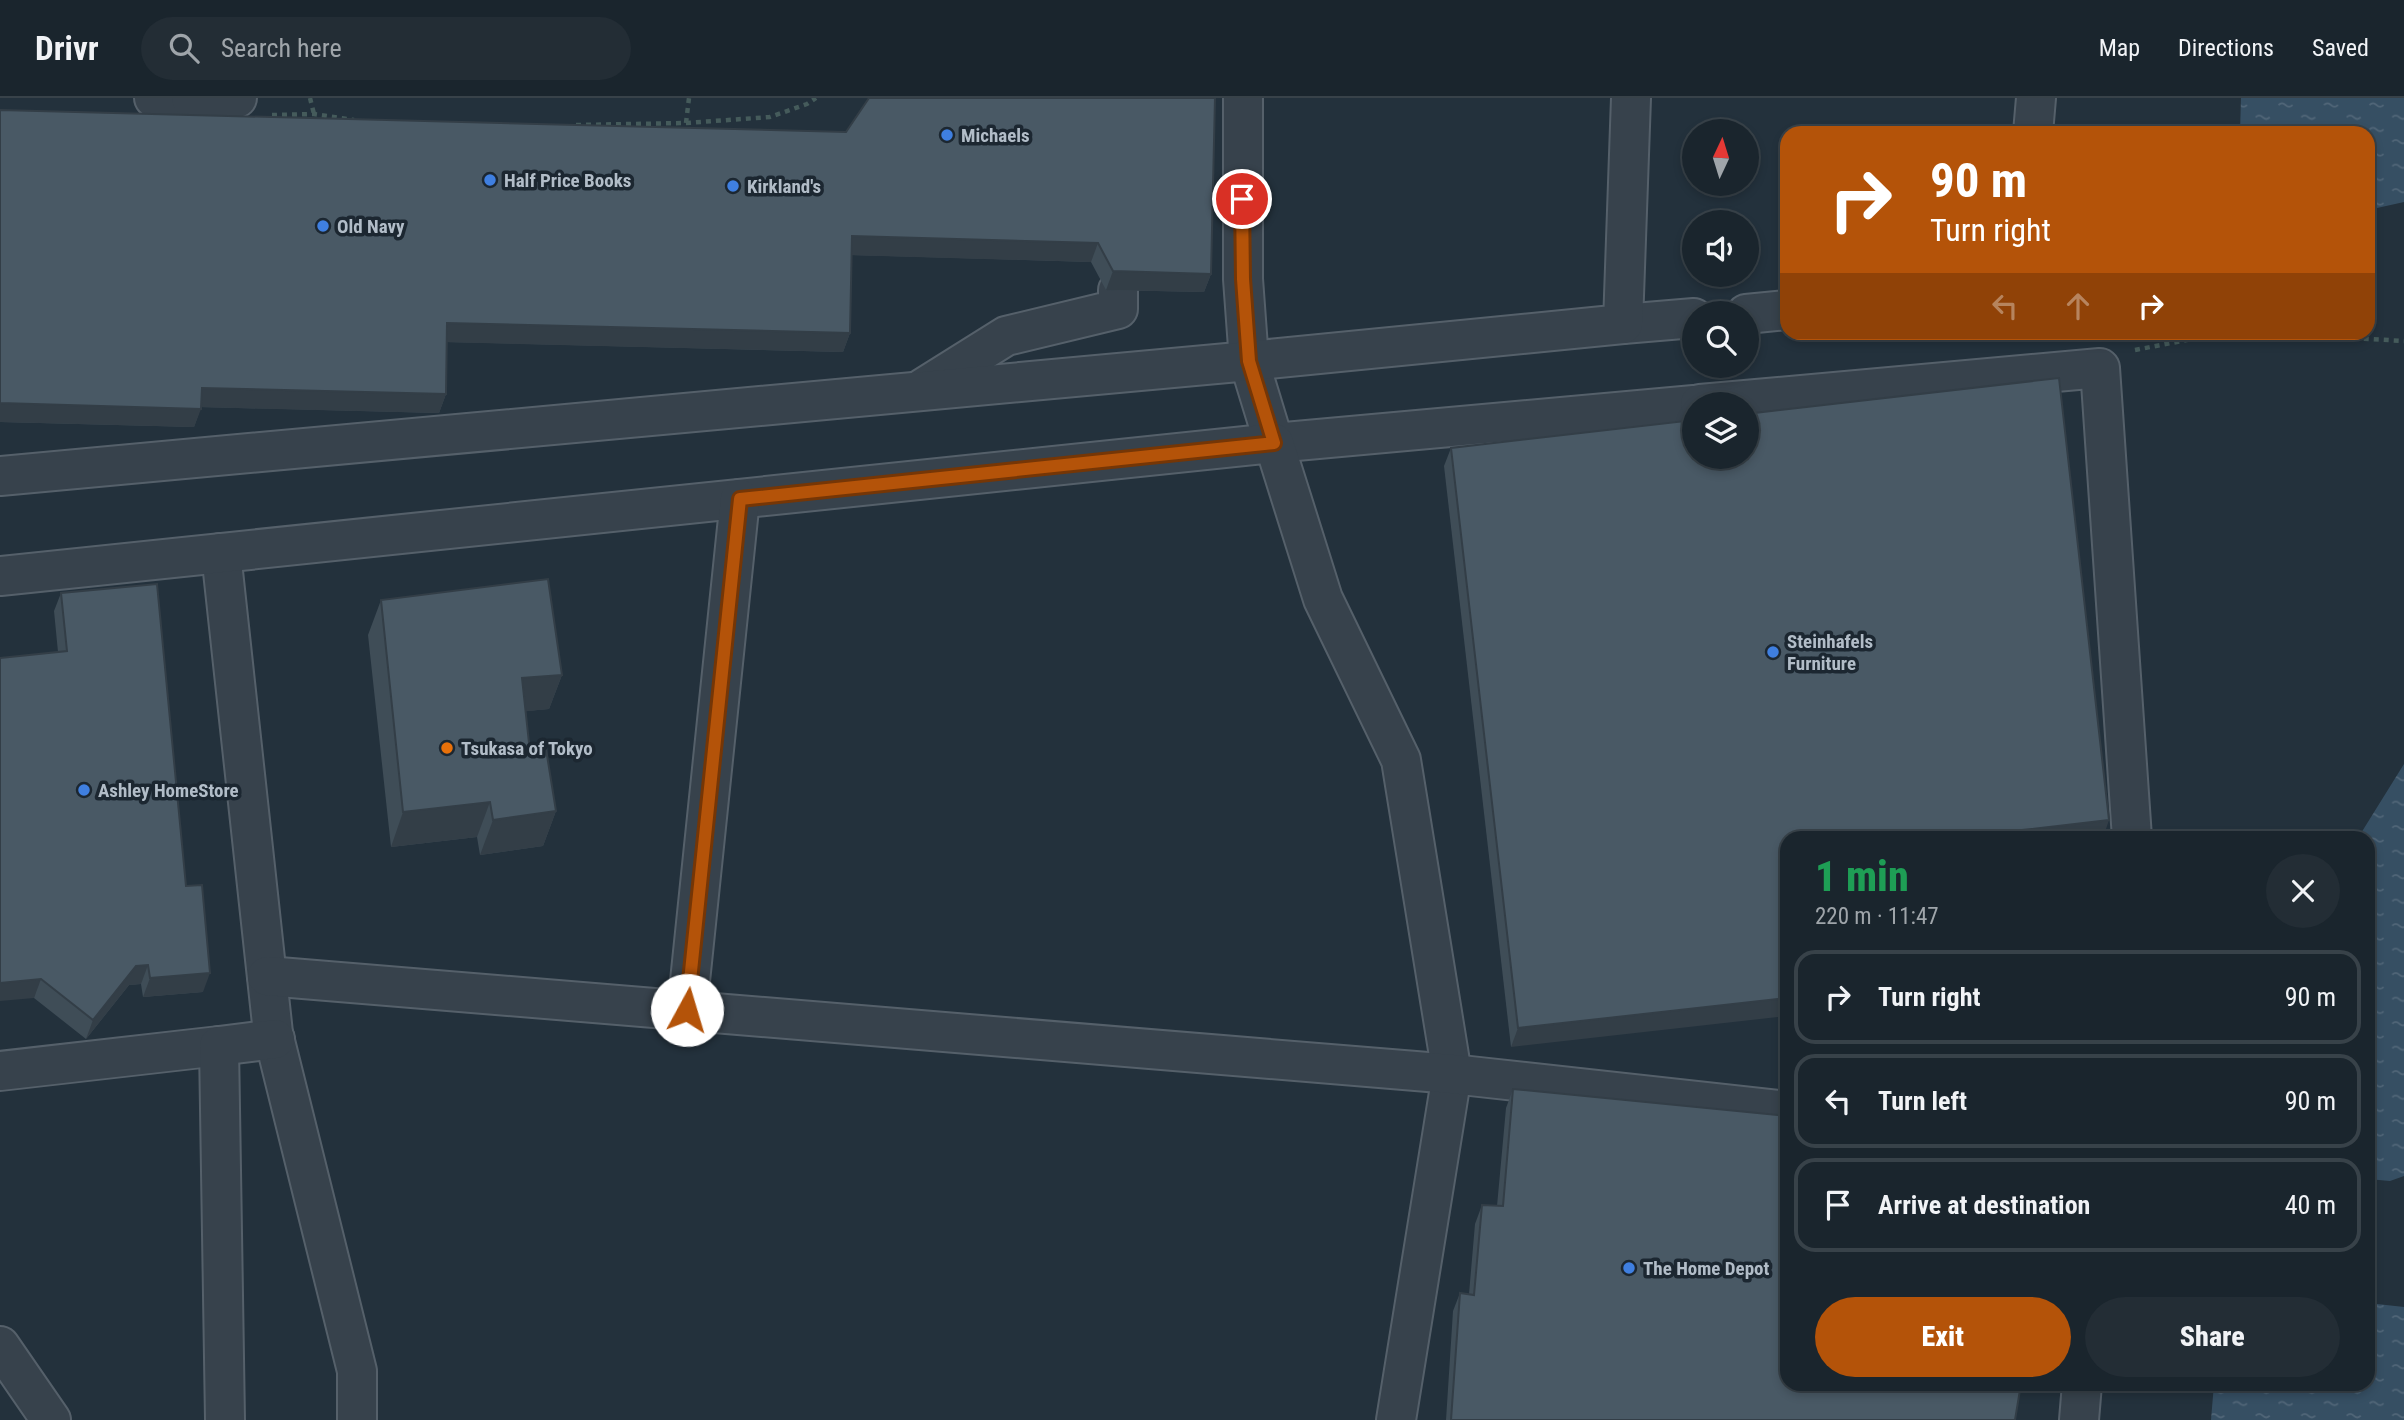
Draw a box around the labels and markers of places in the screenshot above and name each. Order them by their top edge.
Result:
place label: Michaels [961,124,1030,147]
marker: Michaels [939,127,955,143]
place label: Half Price Books [504,169,631,192]
pin [1212,169,1272,229]
marker: Half Price Books [482,172,498,188]
place label: Kirkland's [747,175,821,198]
marker: Kirkland's [725,178,741,194]
place label: Old Navy [337,215,405,238]
marker: Old Navy [315,218,331,234]
place label: Steinhafels Furniture [1787,630,1873,675]
marker: Steinhafels Furniture [1765,644,1781,660]
place label: Tsukasa of Tokyo [461,737,593,760]
marker: Tsukasa of Tokyo [439,740,455,756]
place label: Ashley HomeStore [98,779,239,802]
marker: Ashley HomeStore [76,782,92,798]
place label: The Home Depot [1643,1257,1769,1280]
marker: The Home Depot [1621,1260,1637,1276]

